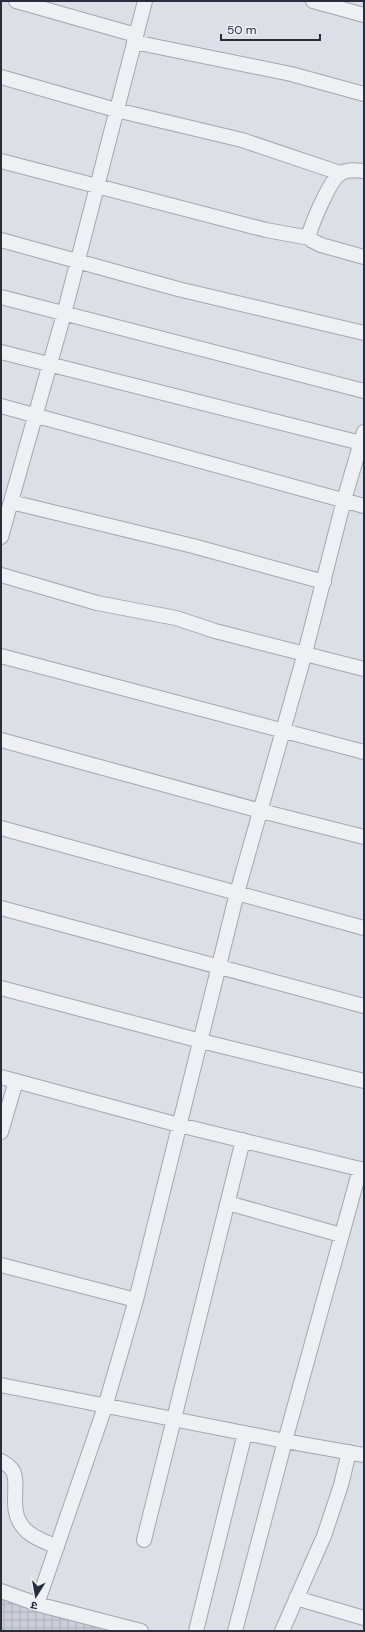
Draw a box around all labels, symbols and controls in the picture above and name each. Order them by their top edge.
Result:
scale bar [221,16,320,42]
text: 50 m [227,22,256,38]
north arrow [16,1576,56,1616]
text: उ [29,1598,39,1613]

